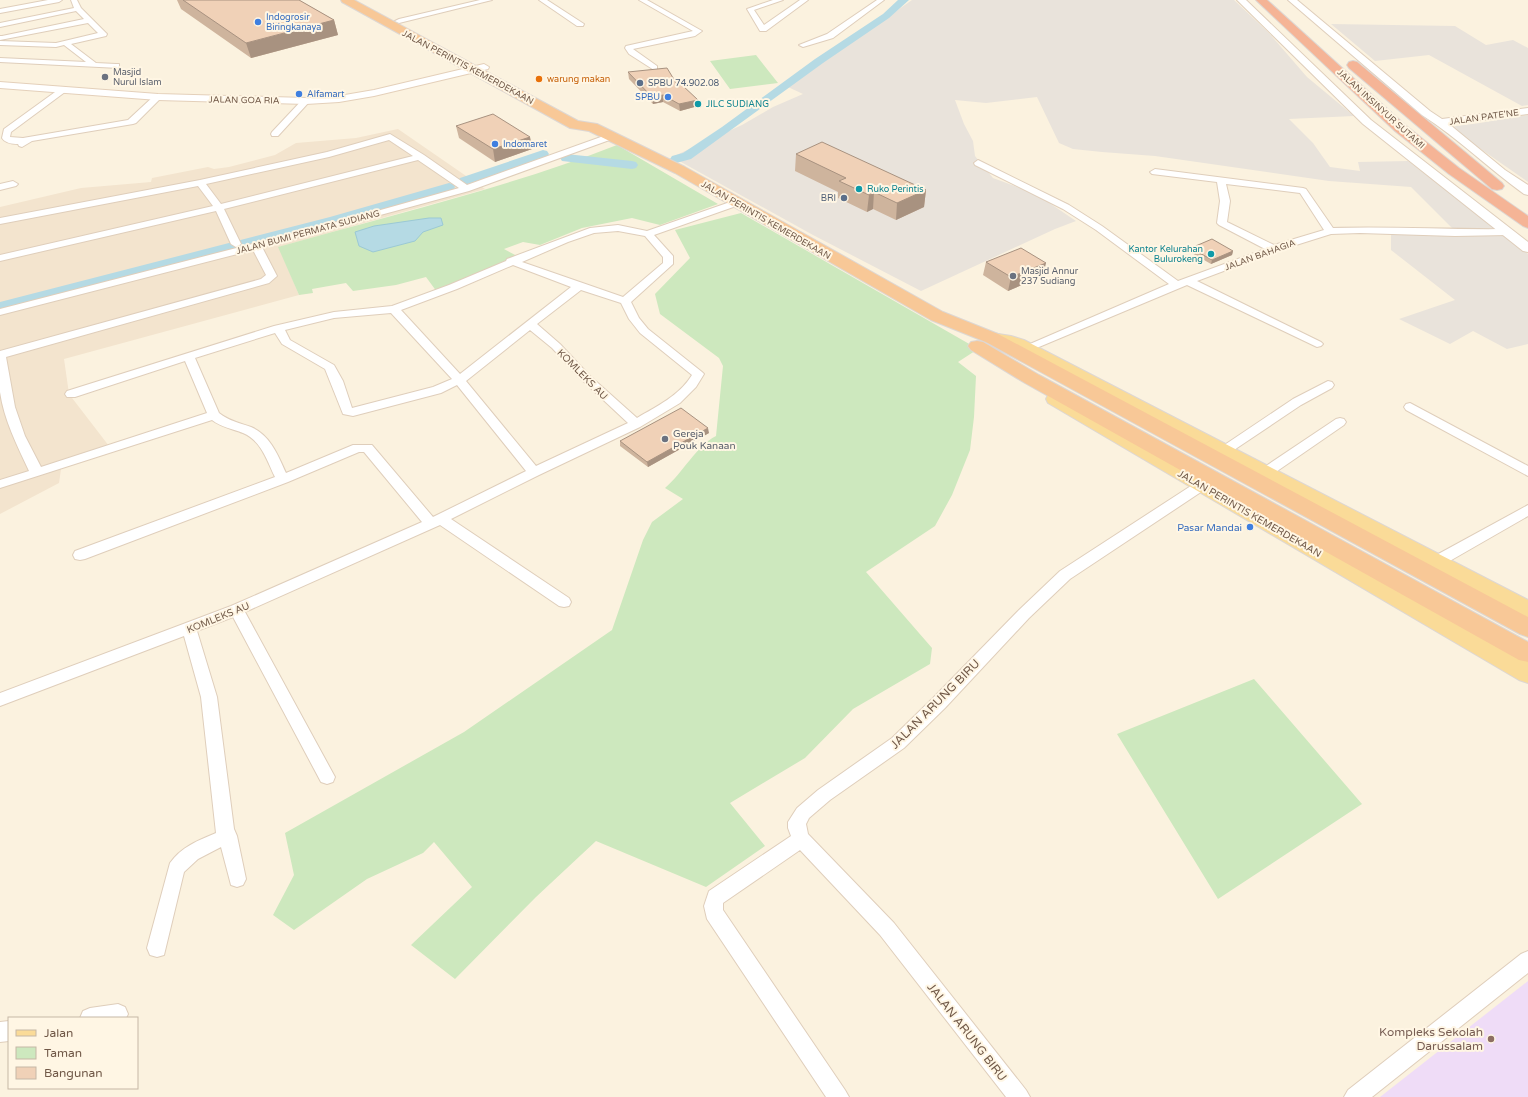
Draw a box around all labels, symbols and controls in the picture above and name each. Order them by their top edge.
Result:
place label: Indogrosir Biringkanaya [266,12,321,33]
marker: Indogrosir Biringkanaya [253,17,263,27]
street label: JALAN PERINTIS KEMERDEKAAN [400,28,535,107]
place label: Masjid Nurul Islam [113,67,161,88]
street label: JALAN INSINYUR SUTAMI [1335,67,1427,152]
marker: Masjid Nurul Islam [100,72,110,82]
marker: warung makan [534,74,544,84]
place label: warung makan [547,74,610,85]
marker: SPBU 74.902.08 [635,78,645,88]
place label: SPBU 74.902.08 [648,78,720,89]
marker: Alfamart [294,89,304,99]
place label: Alfamart [307,89,345,100]
place label: SPBU [635,92,660,103]
marker: SPBU [663,92,673,102]
street label: JALAN GOA RIA [208,94,280,107]
marker: JILC SUDIANG [693,99,703,109]
place label: JILC SUDIANG [706,99,769,110]
street label: JALAN PATE'NE [1449,107,1520,128]
marker: Indomaret [490,139,500,149]
place label: Indomaret [503,139,548,150]
street label: JALAN PERINTIS KEMERDEKAAN [699,179,832,262]
marker: Ruko Perintis [854,184,864,194]
place label: Ruko Perintis [867,184,924,195]
place label: BRI [821,193,836,204]
marker: BRI [839,193,849,203]
street label: JALAN BUMI PERMATA SUDIANG [235,208,381,257]
street label: JALAN BAHAGIA [1223,237,1297,273]
place label: Kantor Kelurahan Bulurokeng [1129,244,1203,265]
marker: Kantor Kelurahan Bulurokeng [1206,249,1216,259]
place label: Masjid Annur 237 Sudiang [1021,266,1079,287]
marker: Masjid Annur 237 Sudiang [1008,271,1018,281]
street label: KOMLEKS AU [554,347,610,403]
place label: Gereja Pouk Kanaan [673,428,736,452]
marker: Gereja Pouk Kanaan [660,434,670,444]
street label: JALAN PERINTIS KEMERDEKAAN [1176,468,1323,560]
place label: Pasar Mandai [1177,522,1242,534]
marker: Pasar Mandai [1245,522,1255,532]
street label: KOMLEKS AU [185,600,252,636]
street label: JALAN ARUNG BIRU [887,656,983,752]
street label: JALAN ARUNG BIRU [924,980,1010,1084]
legend [8,1017,138,1089]
place label: Kompleks Sekolah Darussalam [1379,1025,1483,1053]
text: Jalan [44,1026,73,1040]
marker: Kompleks Sekolah Darussalam [1486,1034,1496,1044]
text: Taman [44,1046,82,1060]
text: Bangunan [44,1066,103,1080]

